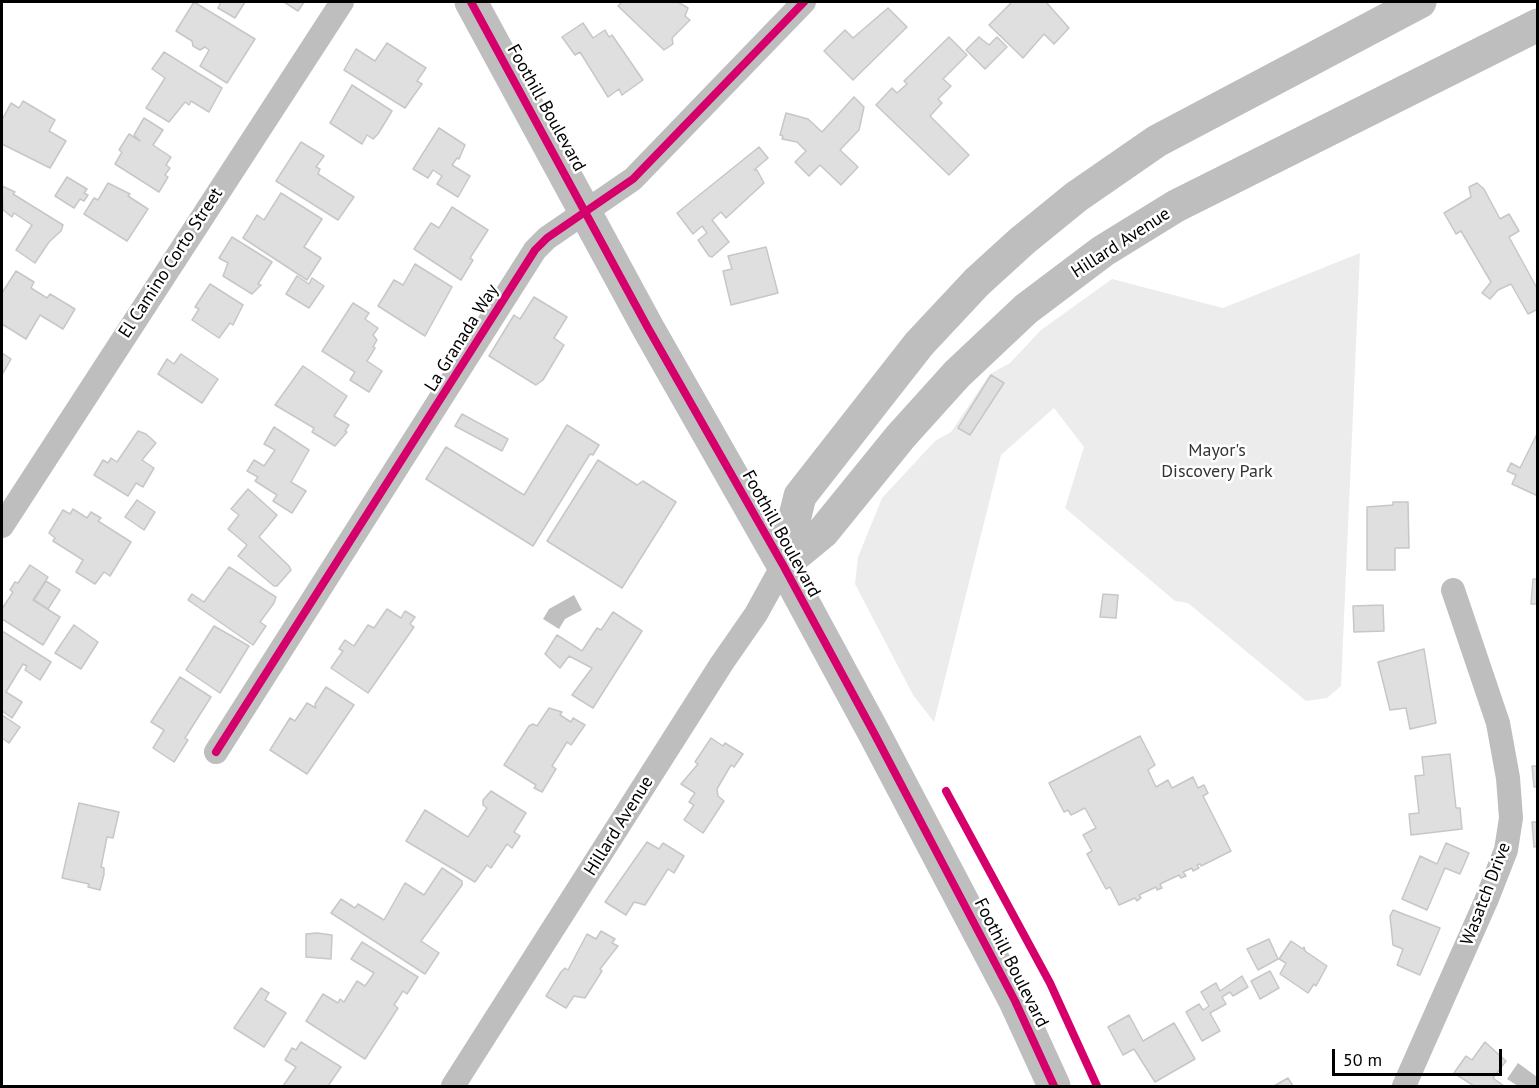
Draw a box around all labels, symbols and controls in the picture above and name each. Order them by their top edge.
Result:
street label: Foothill Boulevard [502,41,590,175]
street label: El Camino Corto Street [114,184,228,342]
street label: Hillard Avenue [1068,203,1174,283]
street label: La Granada Way [420,280,504,396]
park label: Mayor's Discovery Park [1161,440,1273,482]
street label: Foothill Boulevard [737,467,825,601]
street label: Hillard Avenue [580,772,658,880]
street label: Wasatch Drive [1456,839,1516,949]
street label: Foothill Boulevard [969,895,1053,1031]
scale bar [1335,1037,1504,1075]
text: 50 m [1343,1048,1382,1071]

